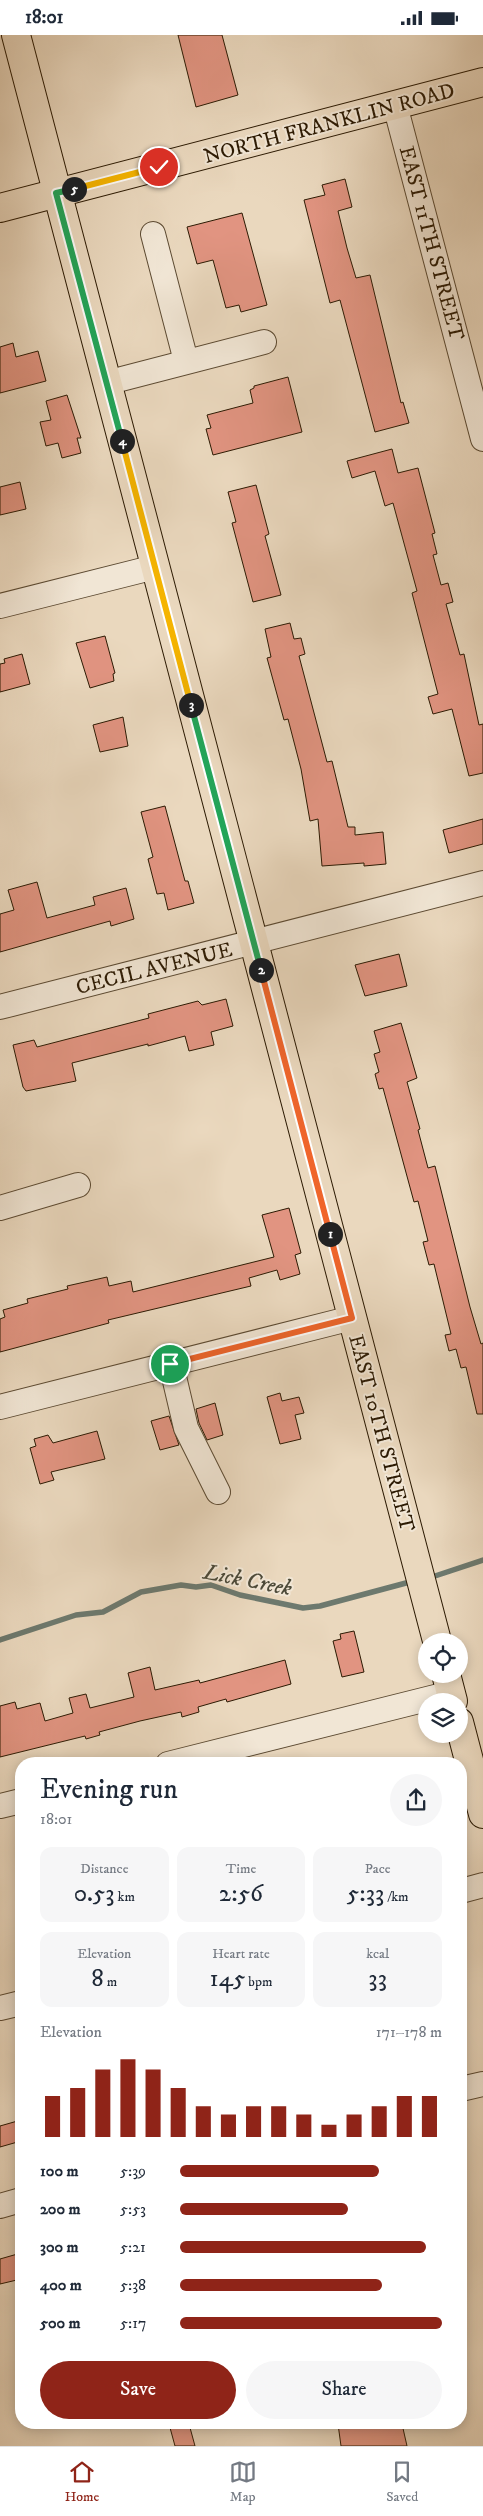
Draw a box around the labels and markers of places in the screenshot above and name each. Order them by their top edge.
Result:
pin [138,146,180,188]
pin: 5 [62,177,86,201]
pin: 4 [110,429,134,453]
pin: 3 [178,693,204,717]
pin: 2 [248,957,274,983]
pin: 1 [318,1221,342,1247]
pin [149,1343,191,1385]

